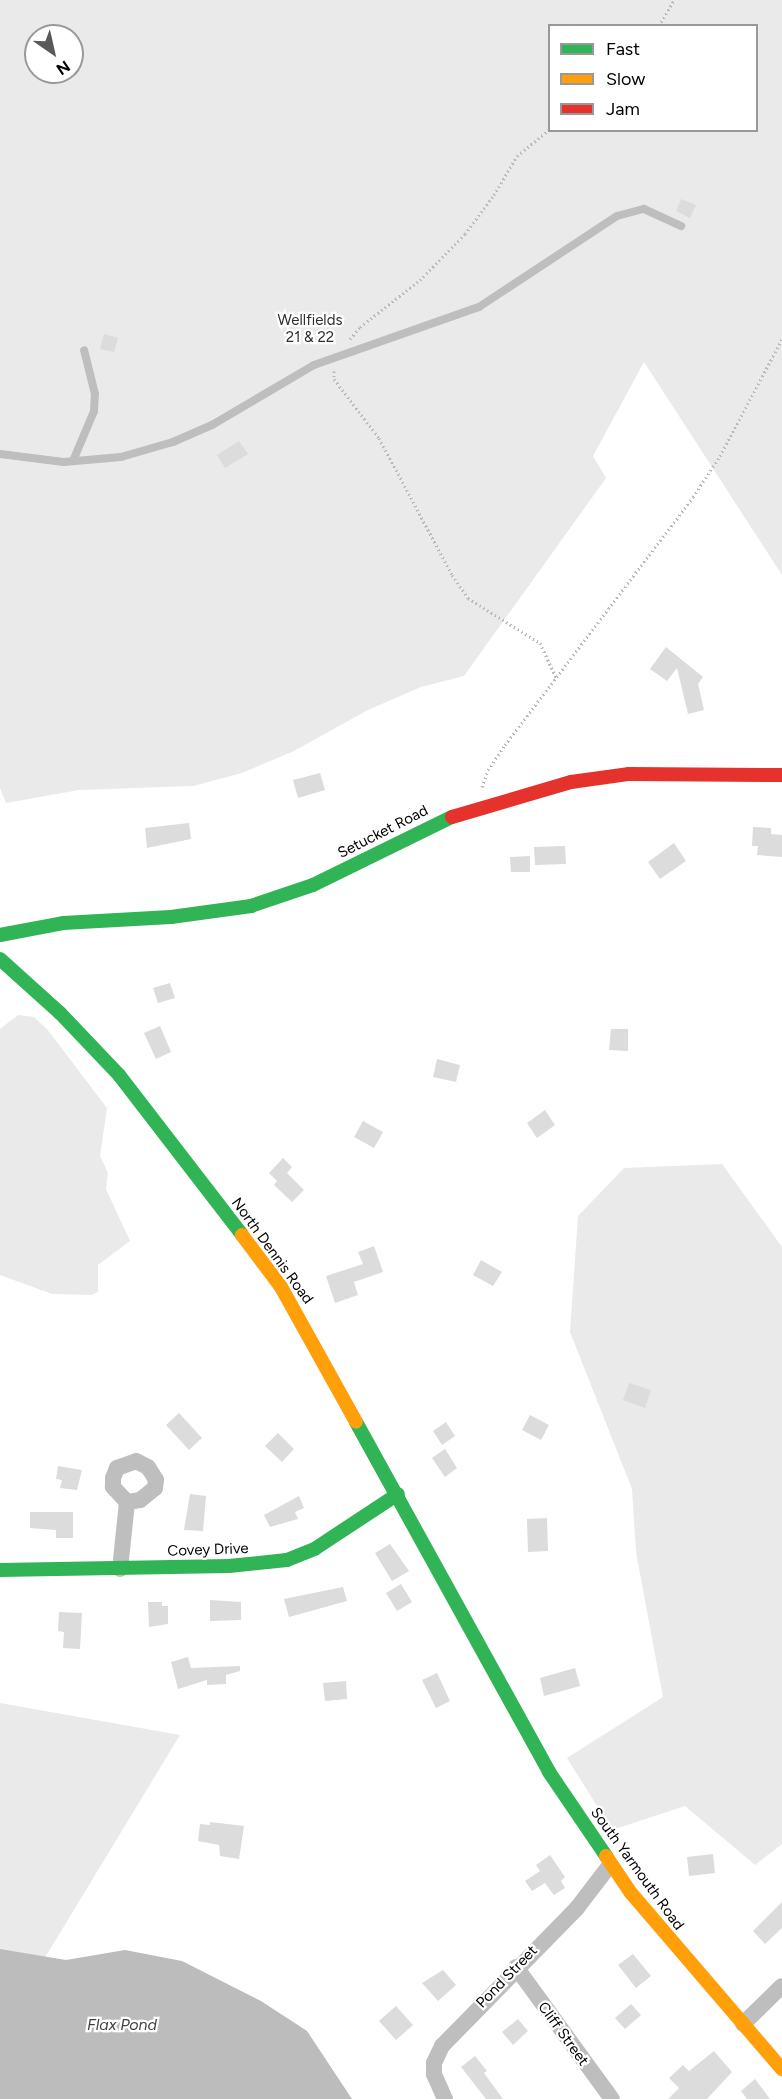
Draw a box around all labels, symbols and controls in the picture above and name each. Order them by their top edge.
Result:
north arrow [24,24,84,84]
legend [548,24,758,132]
text: Fast [606,38,640,60]
text: N [53,56,74,79]
text: Slow [606,68,645,90]
text: Jam [606,98,640,120]
park label: Wellfields 21 & 22 [278,311,342,346]
street label: Setucket Road [335,802,431,862]
street label: North Dennis Road [227,1194,317,1308]
street label: Covey Drive [167,1540,249,1560]
street label: South Yarmouth Road [587,1804,687,1934]
street label: Pond Street [473,1942,541,2012]
street label: Cliff Street [534,1999,592,2069]
water label: Flax Pond [87,2015,157,2035]

